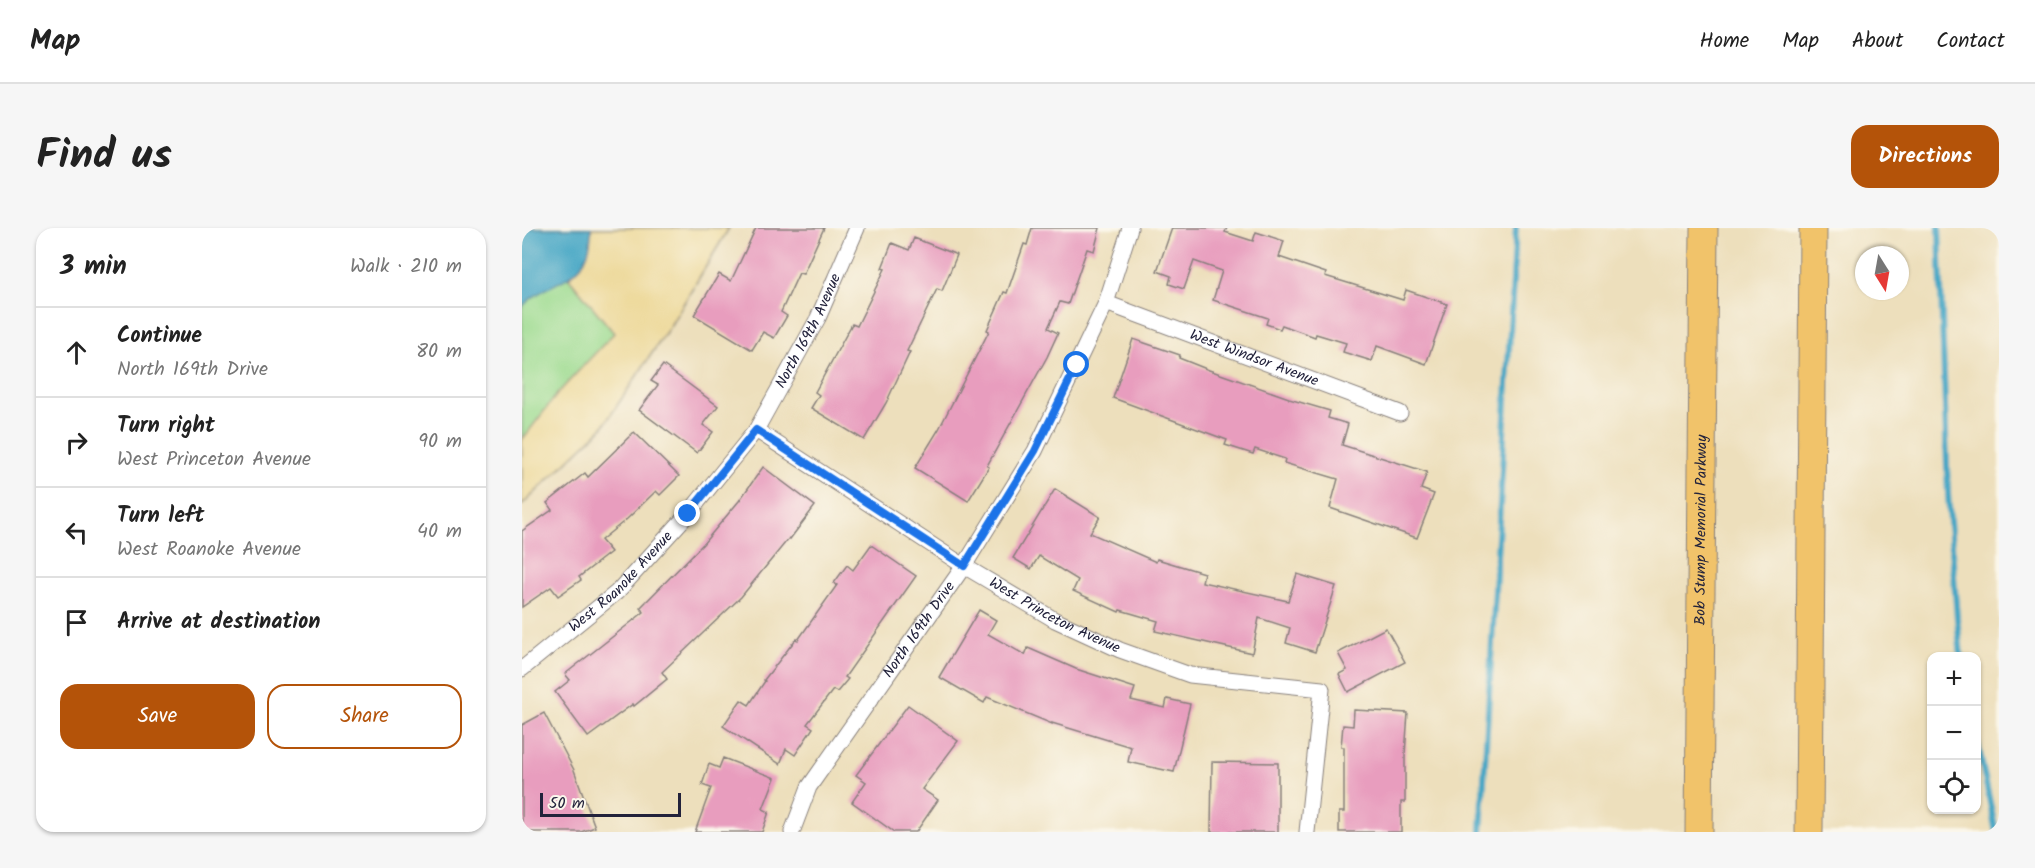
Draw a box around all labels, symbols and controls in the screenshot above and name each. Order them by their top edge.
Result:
text: Map [30,19,81,64]
text: Home [1700,25,1749,58]
text: Map [1782,25,1819,58]
text: About [1852,25,1903,58]
text: Contact [1936,25,2005,58]
text: Find us [36,123,172,190]
button: Directions [1851,125,1999,188]
text: 3 min [60,246,127,288]
north arrow [1855,246,1909,300]
text: Walk · 210 m [350,251,462,283]
street label: North 169th Avenue [769,270,848,393]
text: Continue [117,319,202,354]
street label: West Windsor Avenue [1186,323,1322,394]
icon: ahead [60,336,93,369]
text: 80 m [416,336,462,368]
route start [1063,351,1089,377]
text: North 169th Drive [117,354,268,386]
text: Turn right [117,409,215,444]
icon: right [60,426,93,459]
text: 90 m [418,426,462,458]
street label: Bob Stump Memorial Parkway [1689,434,1714,625]
text: West Princeton Avenue [117,444,311,476]
text: Turn left [117,499,204,534]
route end [674,500,700,526]
icon: left [60,516,93,549]
text: 40 m [417,516,462,548]
street label: West Roanoke Avenue [563,525,679,639]
text: West Roanoke Avenue [117,534,301,566]
street label: West Princeton Avenue [984,571,1124,661]
street label: North 169th Drive [877,576,962,683]
text: Arrive at destination [117,605,320,640]
icon: arrive [60,606,93,639]
map controls [1927,652,1981,814]
button: + [1927,652,1981,706]
button: Save [60,684,255,749]
button: Share [267,684,462,749]
button: − [1927,706,1981,760]
button: locate [1927,760,1981,814]
scale bar [540,790,681,818]
text: 50 m [549,791,585,816]

